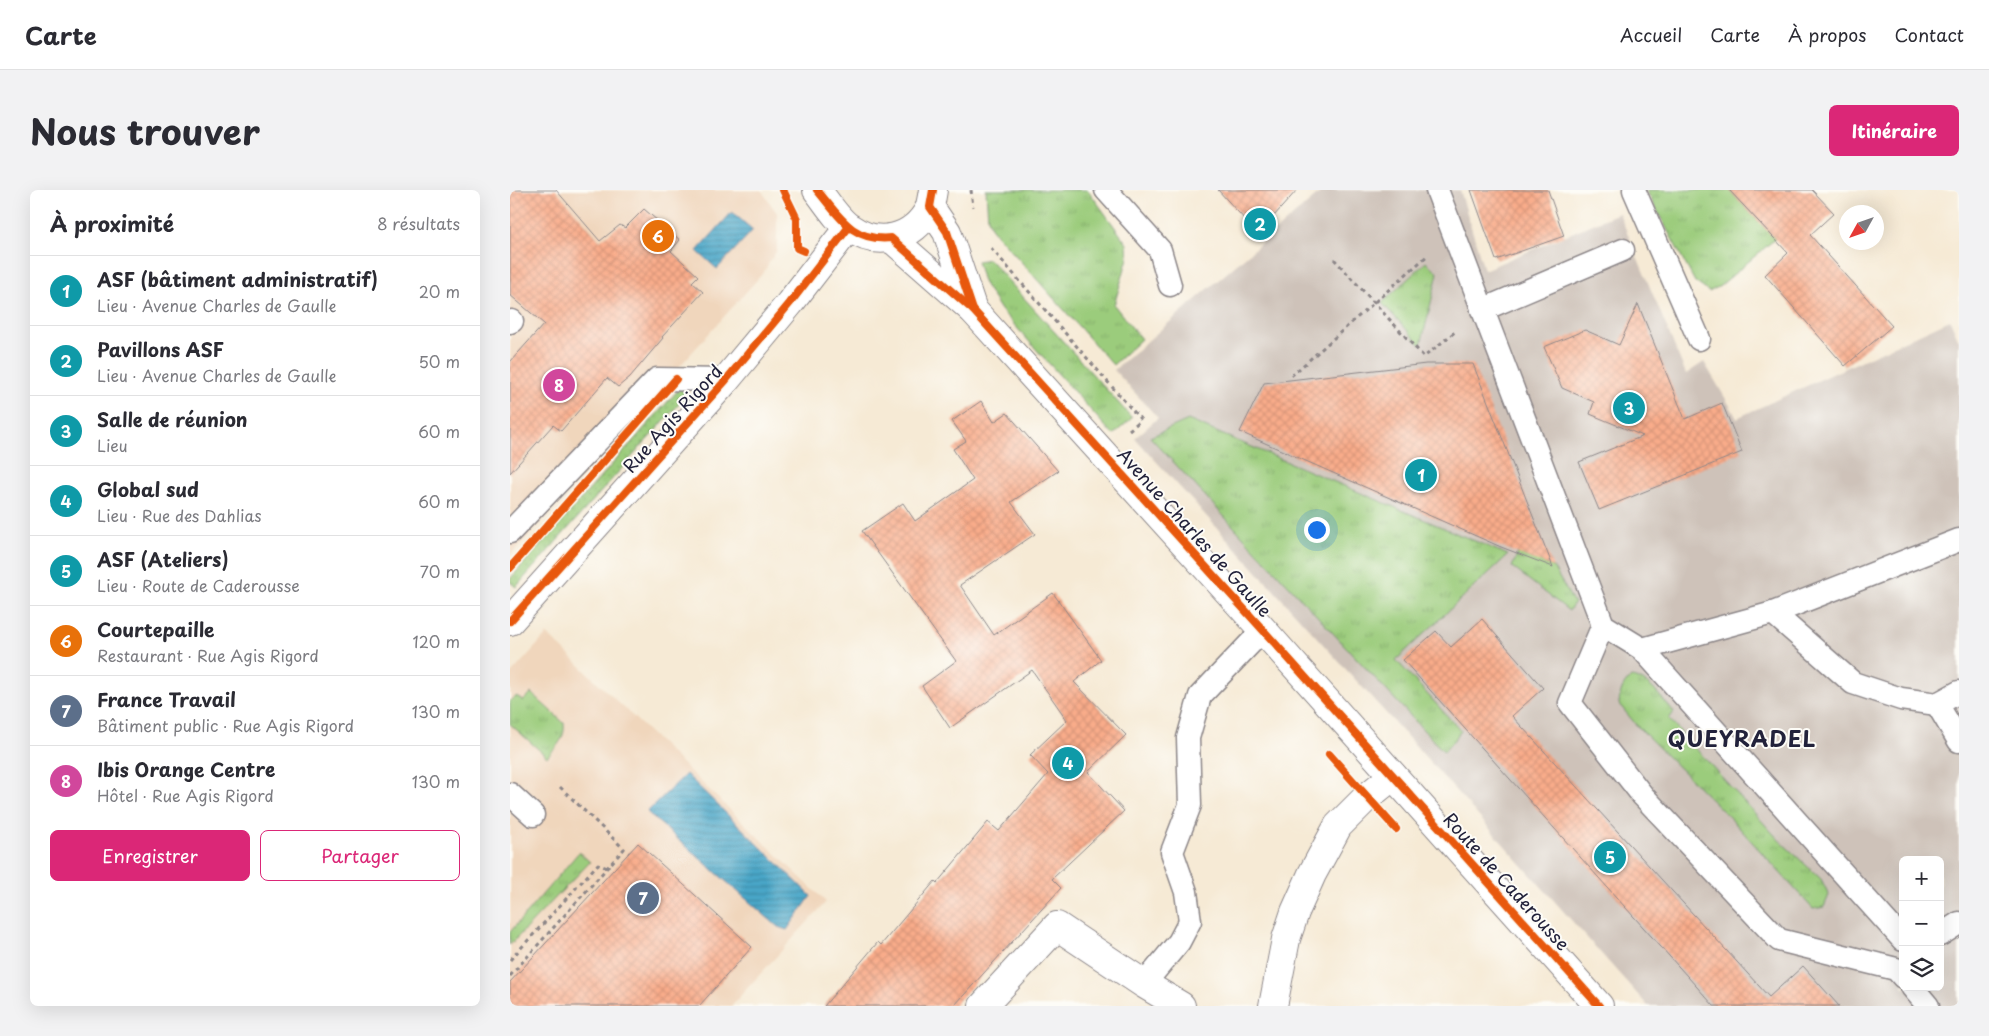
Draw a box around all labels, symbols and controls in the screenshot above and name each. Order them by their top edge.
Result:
text: Carte [25,17,97,53]
text: Accueil [1620,21,1682,48]
text: Carte [1710,21,1760,48]
text: À propos [1788,21,1866,48]
text: Contact [1894,21,1964,48]
text: Nous trouver [30,104,260,157]
button: Itinéraire [1829,105,1959,156]
pin: 2 [1244,205,1276,243]
north arrow [1839,205,1884,250]
text: À proximité [50,207,174,239]
text: 8 résultats [377,211,460,235]
pin: 6 [642,217,674,255]
text: ASF (bâtiment administratif) [97,265,378,293]
text: 1 [62,279,70,303]
text: 20 m [419,279,460,303]
text: Lieu · Avenue Charles de Gaulle [97,293,337,317]
text: Pavillons ASF [97,335,224,363]
text: 2 [60,349,72,373]
text: 50 m [419,349,460,373]
street label: Rue Agis Rigord [616,358,728,478]
text: Lieu · Avenue Charles de Gaulle [97,363,337,387]
pin: 8 [543,366,575,404]
pin: 3 [1613,389,1645,427]
text: Salle de réunion [97,405,248,433]
text: 3 [61,419,71,443]
text: 60 m [418,419,460,443]
text: Lieu [97,433,128,457]
street label: Avenue Charles de Gaulle [1111,441,1279,623]
pin: 1 [1405,456,1437,494]
text: Global sud [97,475,199,503]
text: 4 [61,489,71,513]
text: 60 m [418,489,460,513]
text: Lieu · Rue des Dahlias [97,503,262,527]
your location [1304,517,1330,543]
text: ASF (Ateliers) [97,545,229,573]
text: 5 [61,559,71,583]
text: 70 m [420,559,460,583]
text: Lieu · Route de Caderousse [97,573,300,597]
text: Courtepaille [97,615,214,643]
text: 6 [60,629,72,653]
text: 120 m [413,629,460,653]
text: Restaurant · Rue Agis Rigord [97,643,319,667]
text: France Travail [97,685,236,713]
text: 7 [61,699,71,723]
text: 130 m [412,699,460,723]
text: Bâtiment public · Rue Agis Rigord [97,713,354,737]
district label: QUEYRADEL [1668,721,1816,754]
pin: 4 [1052,744,1084,782]
text: Ibis Orange Centre [97,755,275,783]
text: 8 [61,769,71,793]
text: 130 m [412,769,460,793]
text: Hôtel · Rue Agis Rigord [97,783,274,807]
street label: Route de Caderousse [1438,806,1576,956]
button: Enregistrer [50,830,250,881]
button: Partager [260,830,460,881]
pin: 5 [1594,838,1626,876]
map controls [1899,856,1944,991]
button: + [1899,856,1944,901]
pin: 7 [627,879,659,917]
button: − [1899,901,1944,946]
button: layers [1899,946,1944,991]

